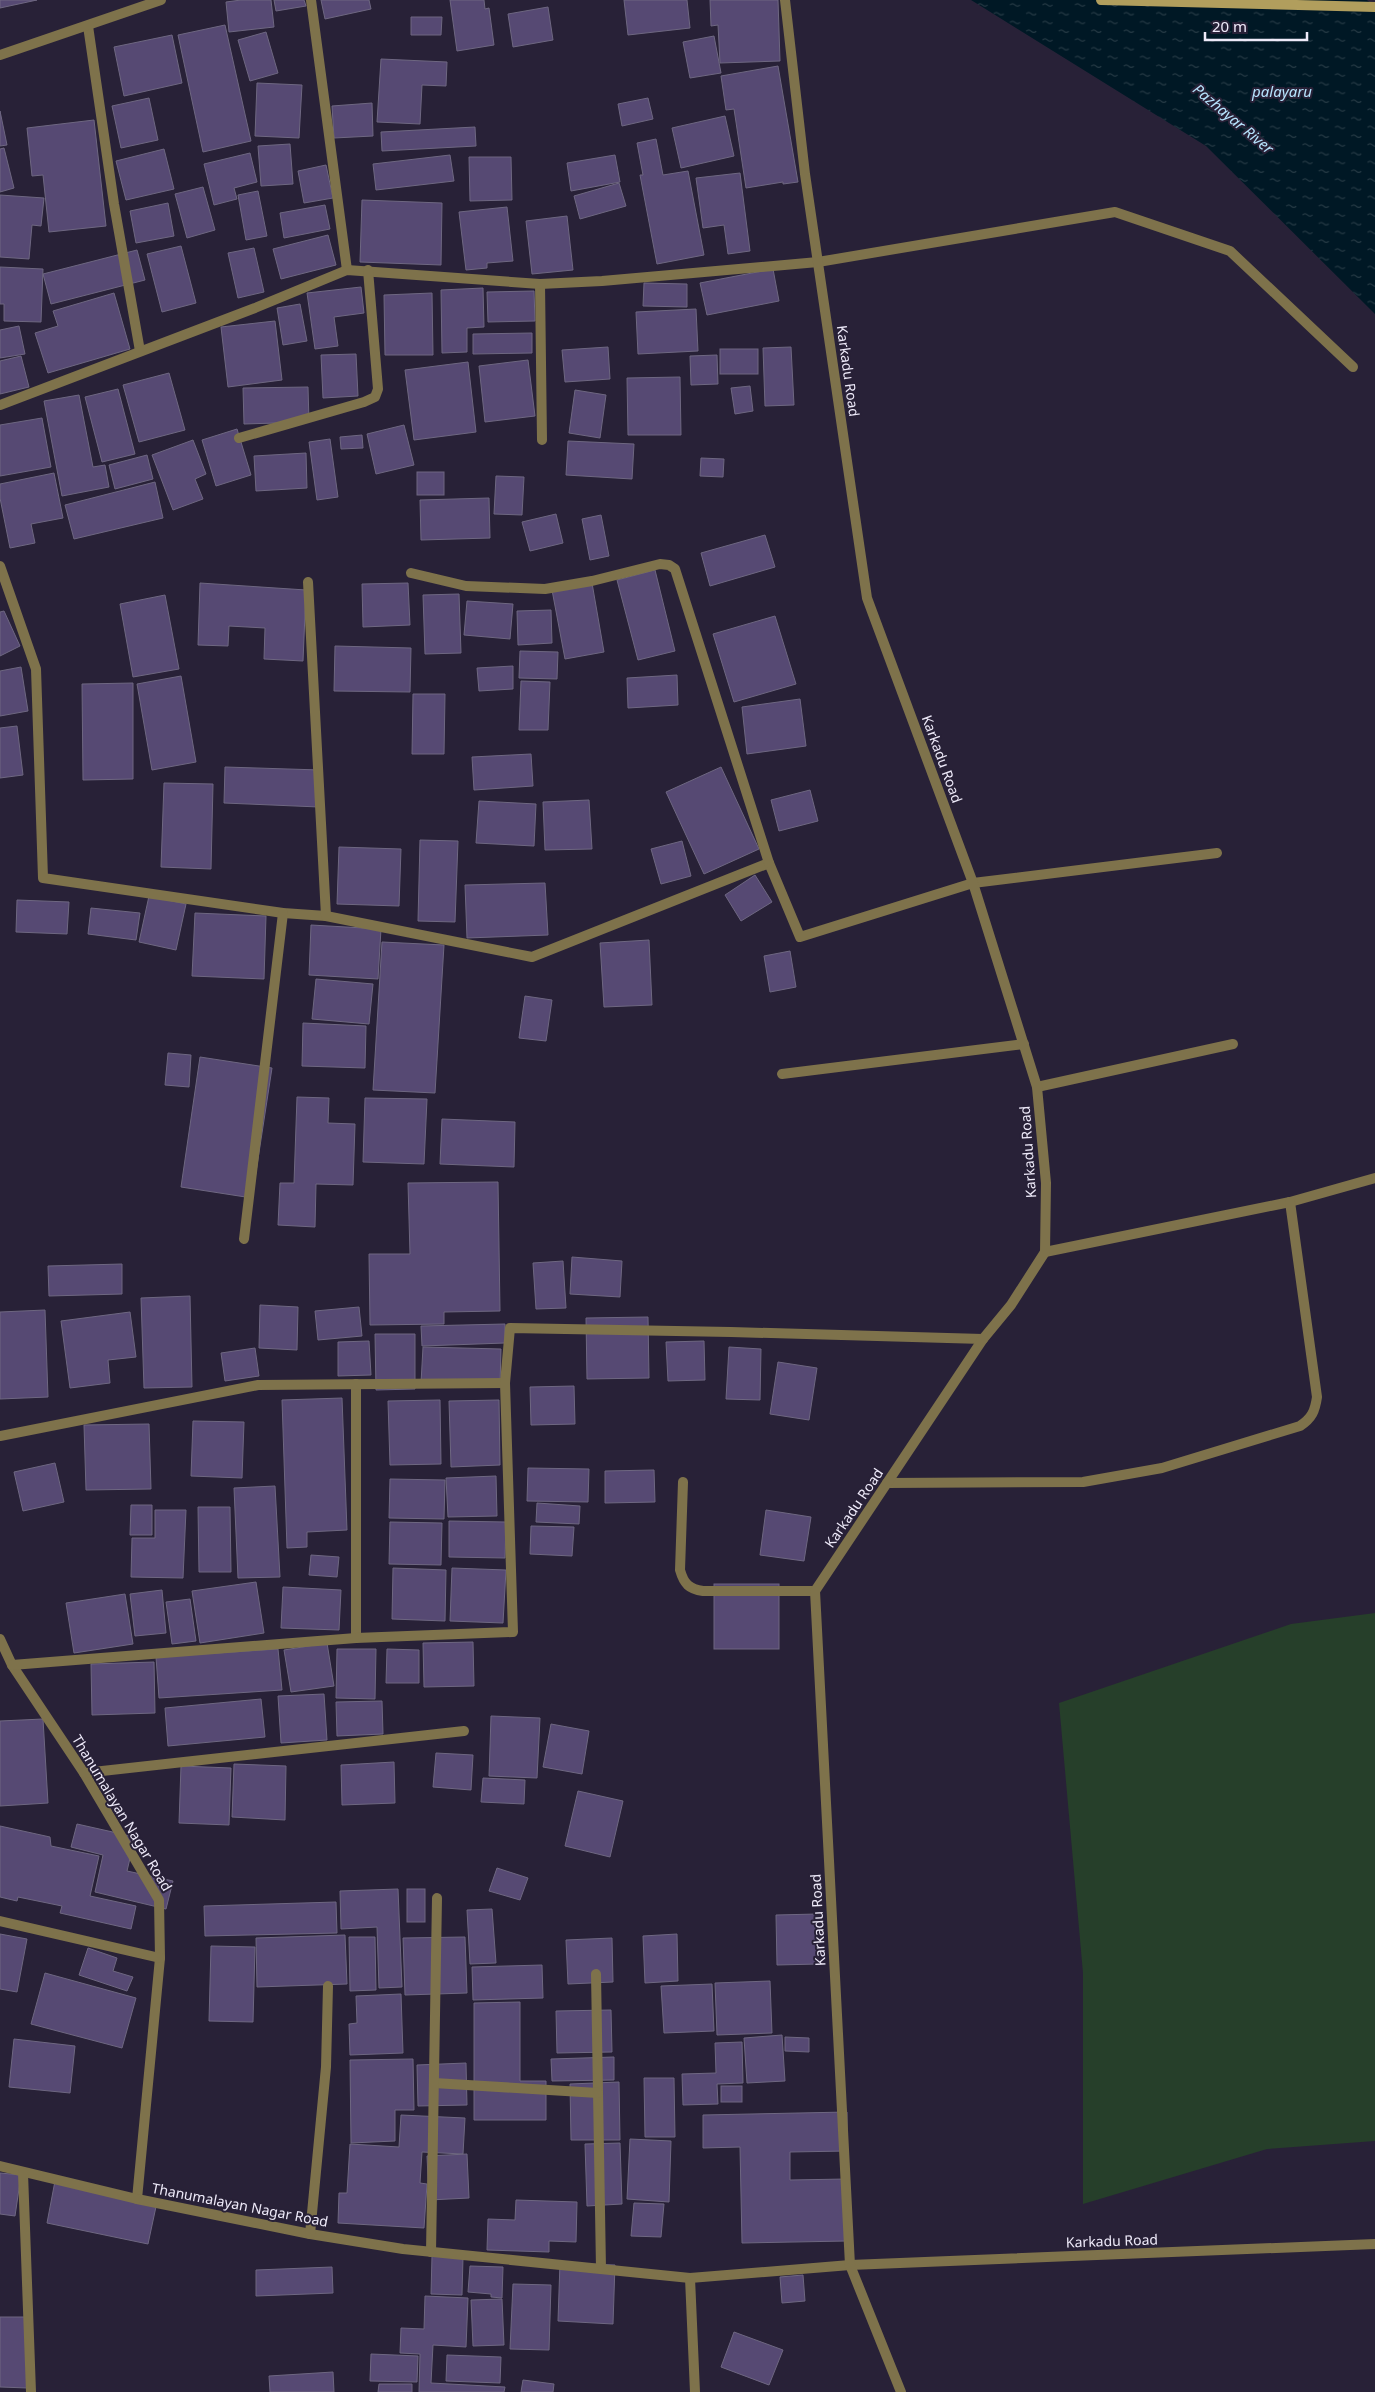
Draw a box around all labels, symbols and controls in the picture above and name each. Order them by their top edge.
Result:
scale bar [1205,10,1308,42]
text: 20 m [1212,16,1247,36]
water label: Pazhayar River [1189,79,1279,158]
water label: palayaru [1251,81,1312,101]
street label: Karkadu Road [833,324,864,418]
street label: Karkadu Road [918,712,967,805]
street label: Karkadu Road [1015,1105,1040,1199]
street label: Karkadu Road [820,1464,887,1551]
street label: Thanumalayan Nagar Road [68,1731,177,1894]
street label: Karkadu Road [806,1873,829,1967]
street label: Thanumalayan Nagar Road [150,2178,330,2231]
street label: Karkadu Road [1066,2229,1158,2252]

